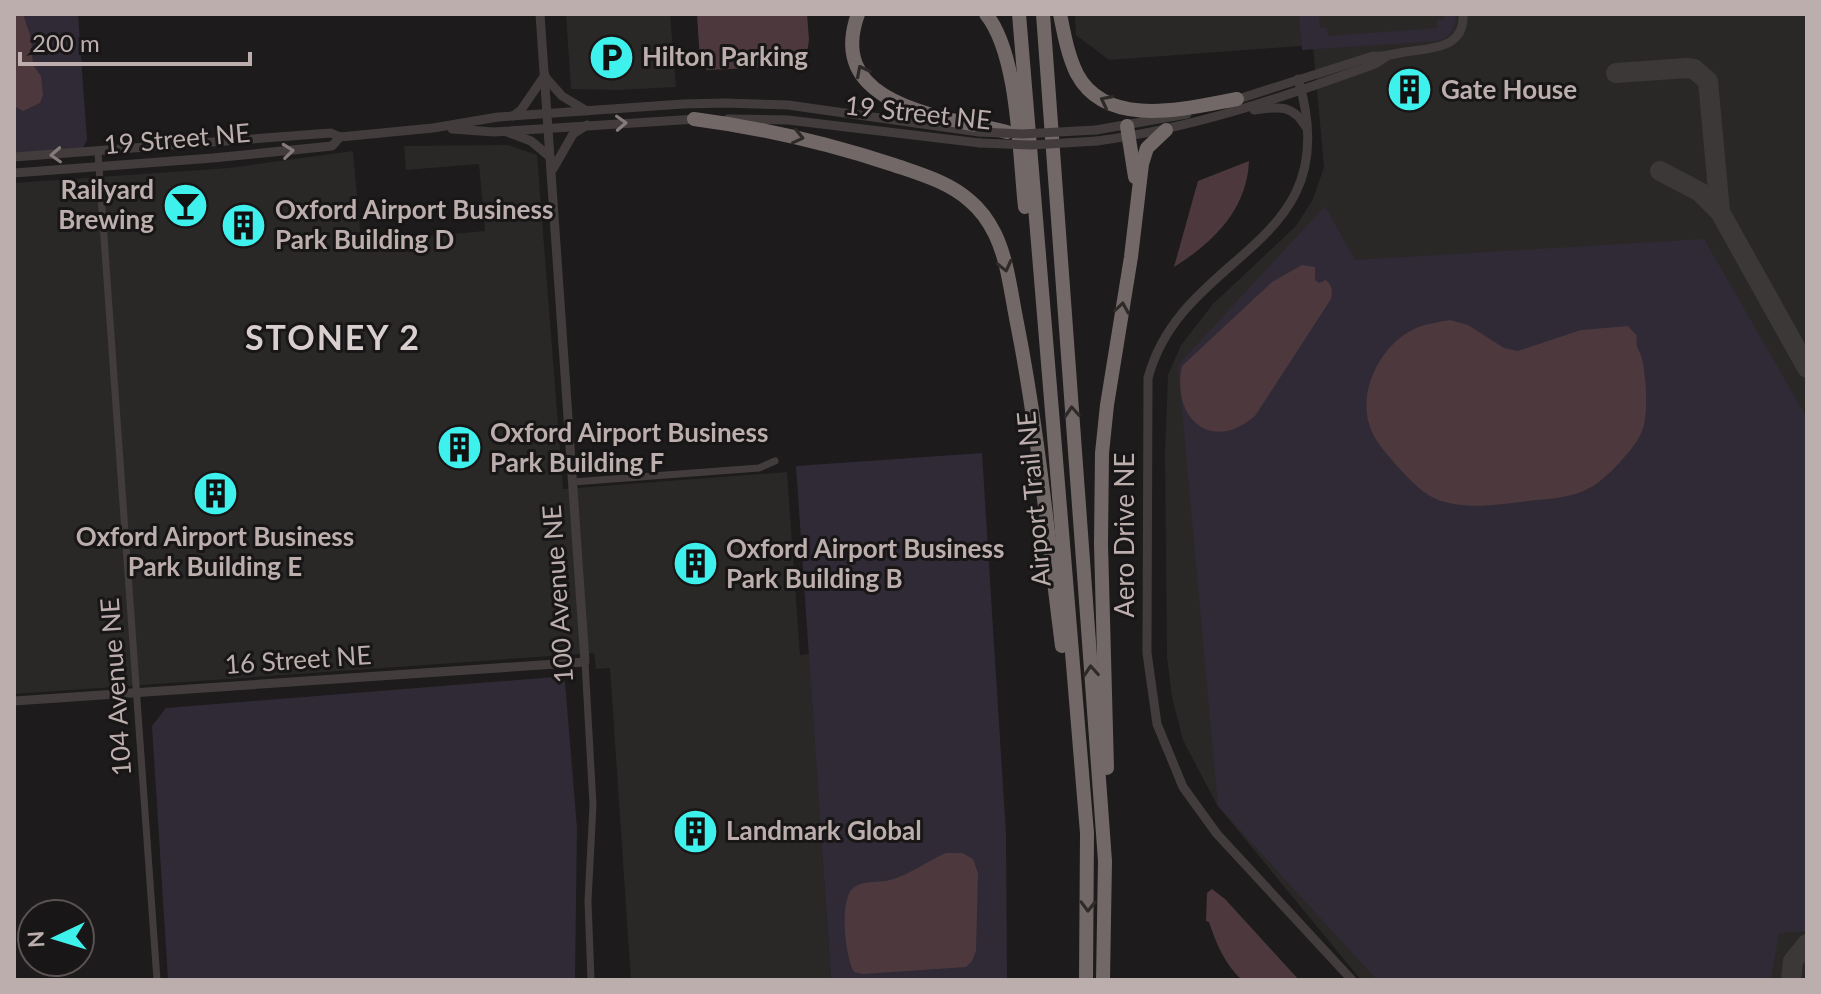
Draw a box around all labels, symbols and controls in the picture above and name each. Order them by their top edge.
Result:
scale bar [20,16,250,66]
text: 200 m [32,28,100,57]
parking icon: Hilton Parking [587,33,635,81]
place label: Hilton Parking [642,40,808,72]
one-way arrow [856,64,872,79]
building icon: Gate House [1386,66,1434,114]
place label: Gate House [1441,73,1577,105]
street label: 19 Street NE [843,88,993,136]
one-way arrow [1100,95,1114,110]
one-way arrow [615,115,628,132]
street label: 19 Street NE [102,116,251,160]
one-way arrow [791,127,805,144]
one-way arrow [282,142,295,159]
one-way arrow [49,146,62,163]
place label: Railyard Brewing [58,173,154,235]
bar icon: Railyard Brewing [161,181,209,229]
place label: Oxford Airport Business Park Building D [275,193,553,255]
building icon: Oxford Airport Business Park Building D [220,201,268,249]
one-way arrow [996,259,1013,273]
one-way arrow [1113,302,1130,315]
district label: STONEY 2 [245,316,421,357]
one-way arrow [1064,405,1081,418]
street label: Airport Trail NE [1009,410,1057,588]
place label: Oxford Airport Business Park Building F [490,416,768,478]
building icon: Oxford Airport Business Park Building F [435,424,483,472]
street label: Aero Drive NE [1108,453,1140,617]
building icon: Oxford Airport Business Park Building E [191,470,239,518]
street label: 100 Avenue NE [535,504,579,684]
place label: Oxford Airport Business Park Building E [76,520,354,582]
place label: Oxford Airport Business Park Building B [726,532,1004,594]
building icon: Oxford Airport Business Park Building B [671,540,719,588]
street label: 104 Avenue NE [93,597,137,777]
street label: 16 Street NE [224,638,372,680]
one-way arrow [1083,664,1100,677]
building icon: Landmark Global [671,807,719,855]
place label: Landmark Global [726,814,922,846]
north arrow [16,898,96,978]
one-way arrow [1079,900,1096,913]
text: N [21,930,50,949]

